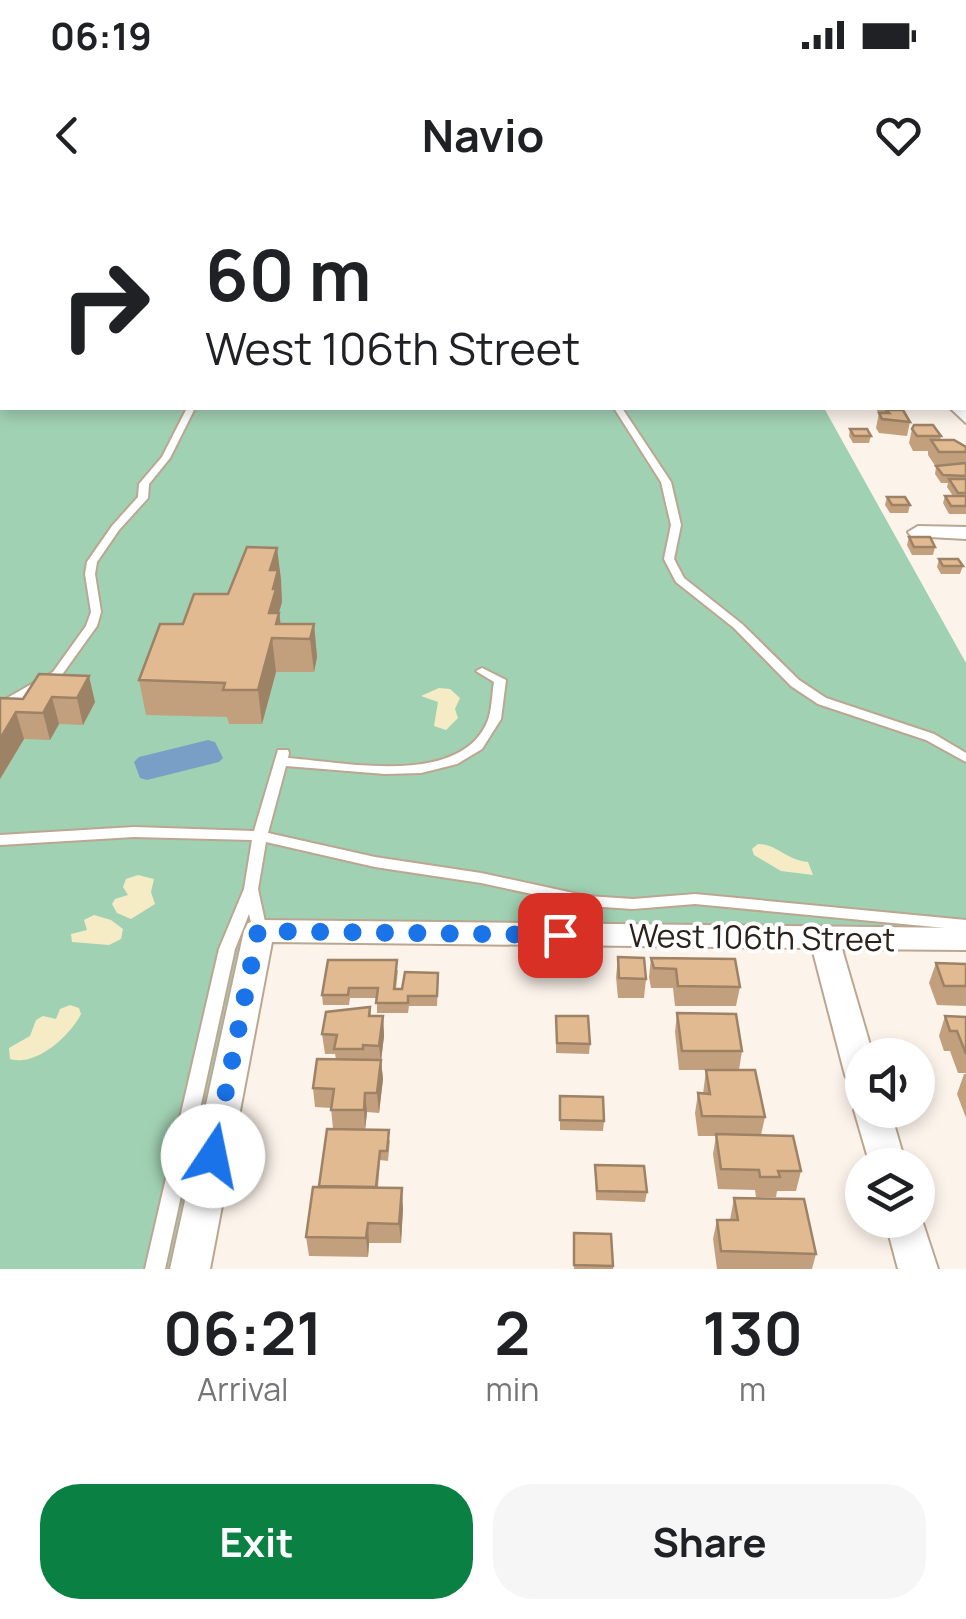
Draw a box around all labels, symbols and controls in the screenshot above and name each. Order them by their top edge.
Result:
text: 06:19 [50,9,152,61]
text: Navio [422,104,544,166]
icon: back [40,108,95,163]
icon: heart [871,108,926,163]
text: 60 m [205,226,372,322]
icon: right [40,240,170,370]
text: West 106th Street [205,317,580,379]
pin [518,893,603,978]
icon: arrive [533,908,588,963]
street label: West 106th Street [628,913,896,961]
map controls [845,1038,935,1238]
button: sound [845,1038,935,1128]
position arrow [161,1104,265,1208]
button: layers [845,1148,935,1238]
text: 06:21 [163,1291,322,1373]
text: 2 [494,1291,530,1373]
text: 130 [702,1291,803,1373]
text: Arrival [197,1367,288,1411]
text: min [486,1367,539,1411]
text: m [739,1367,766,1411]
button: Exit [40,1484,473,1599]
button: Share [493,1484,926,1599]

